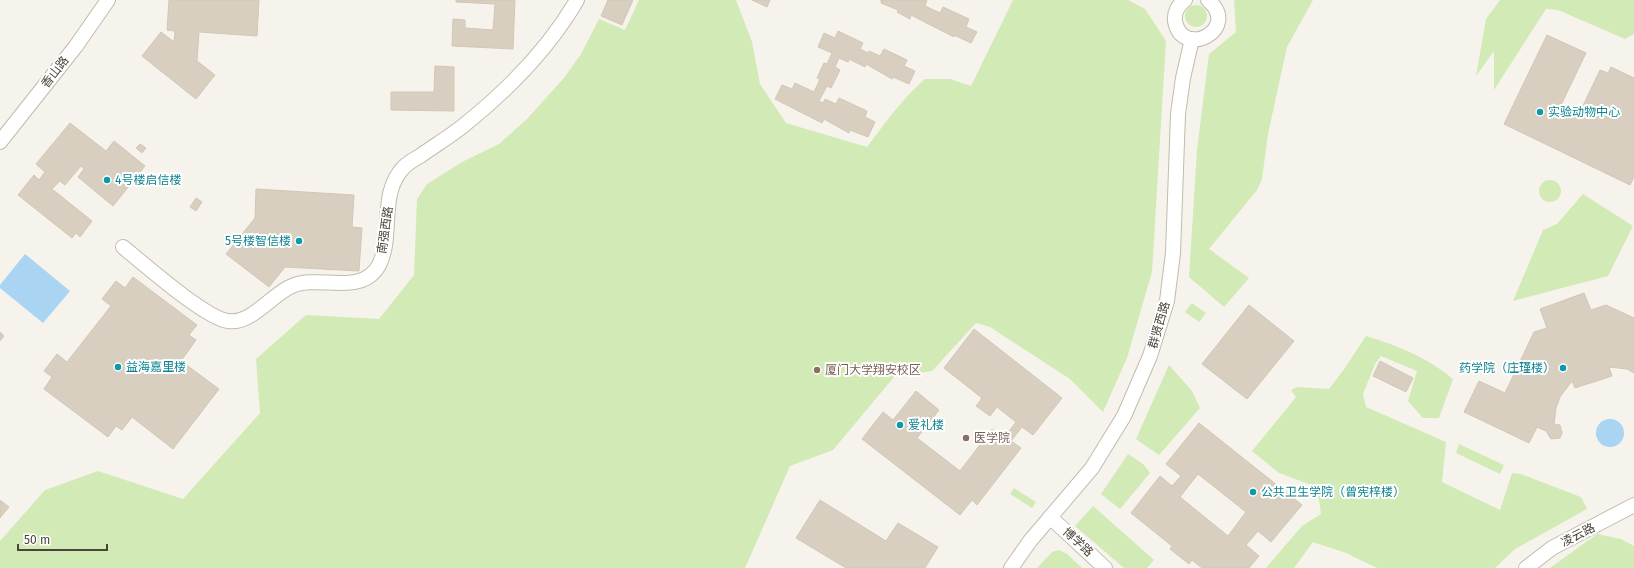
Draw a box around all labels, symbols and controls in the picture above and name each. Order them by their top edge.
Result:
street label: 香山路 [38,54,72,90]
place label: 实验动物中心 [1548,105,1620,119]
marker: 实验动物中心 [1535,107,1545,117]
place label: 4号楼启信楼 [115,173,181,187]
marker: 4号楼启信楼 [102,175,112,185]
street label: 南强西路 [375,205,395,255]
place label: 5号楼智信楼 [225,234,291,248]
marker: 5号楼智信楼 [294,236,304,246]
street label: 群贤西路 [1146,300,1172,350]
place label: 益海嘉里楼 [126,360,186,374]
place label: 药学院（庄瑾楼） [1459,361,1555,375]
marker: 益海嘉里楼 [113,362,123,372]
place label: 厦门大学翔安校区 [825,363,921,377]
marker: 药学院（庄瑾楼） [1558,363,1568,373]
marker: 厦门大学翔安校区 [812,365,822,375]
place label: 爱礼楼 [908,418,944,432]
marker: 爱礼楼 [895,420,905,430]
place label: 医学院 [974,431,1010,445]
marker: 医学院 [961,433,971,443]
place label: 公共卫生学院（曾宪梓楼） [1261,485,1405,499]
marker: 公共卫生学院（曾宪梓楼） [1248,487,1258,497]
street label: 凌云路 [1559,521,1597,549]
street label: 博学路 [1060,525,1096,559]
scale bar [18,526,107,552]
text: 50 m [24,533,50,547]

